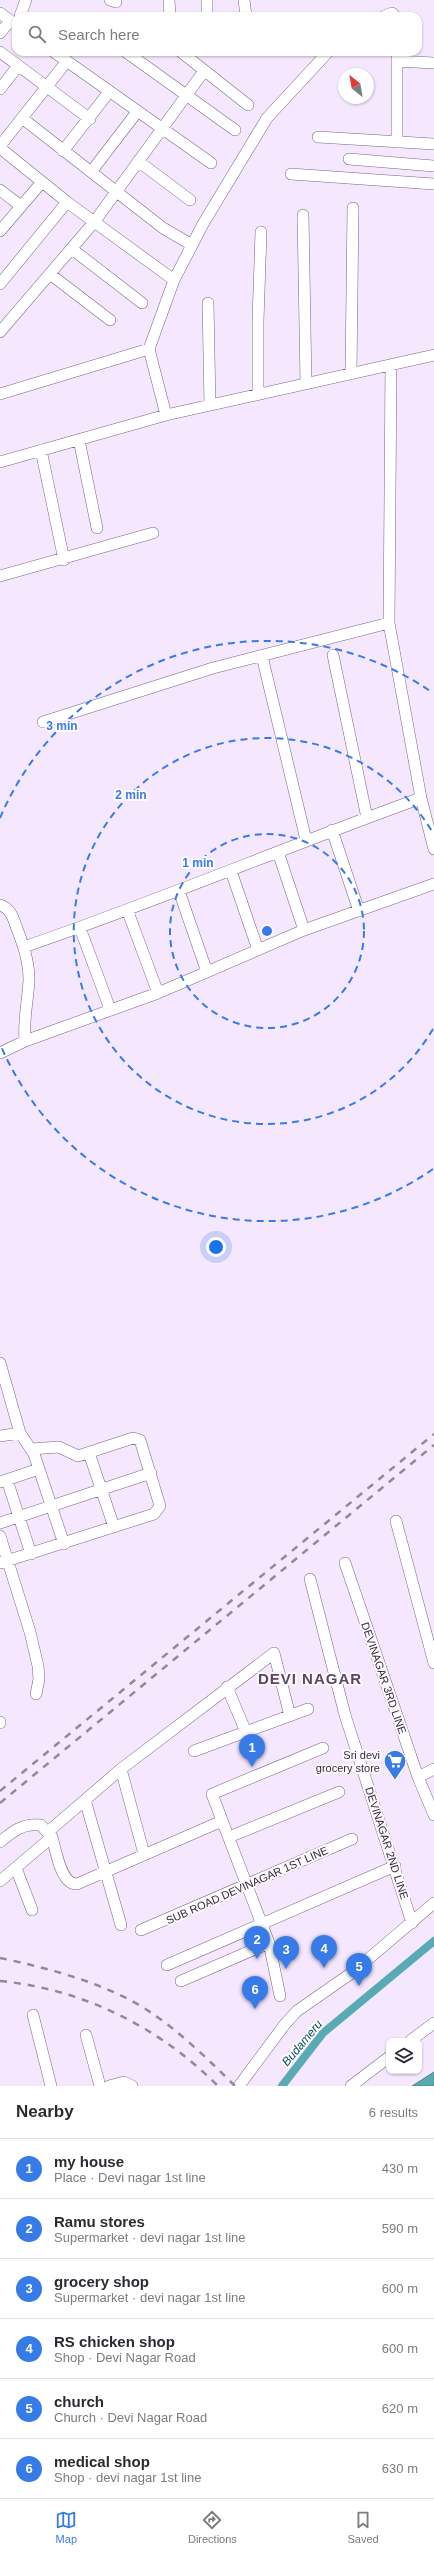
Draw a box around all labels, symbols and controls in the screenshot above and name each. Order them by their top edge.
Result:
search box [12,12,422,56]
icon: search [26,23,48,45]
text: Search here [58,26,140,43]
north arrow [338,68,374,104]
text: 3 min [46,719,78,733]
text: 2 min [115,788,147,802]
text: 1 min [182,856,214,870]
centre of rings [260,924,274,938]
your location [206,1237,226,1257]
street label: DEVINAGAR 3RD LINE [359,1621,409,1735]
district label: DEVI NAGAR [258,1670,362,1687]
pin: 1 [239,1734,265,1767]
supermarket icon: Sri devi grocery store [382,1748,408,1781]
place label: Sri devi grocery store [316,1749,380,1774]
street label: DEVINAGAR 2ND LINE [363,1785,411,1901]
street label: SUB ROAD DEVINAGAR 1ST LINE [164,1844,330,1926]
pin: 2 [244,1926,270,1959]
pin: 4 [311,1935,337,1968]
pin: 3 [273,1936,299,1969]
pin: 5 [346,1953,372,1986]
pin: 6 [242,1976,268,2009]
water label: Budameru [279,2017,325,2069]
map controls [386,2038,422,2074]
button: layers [386,2038,422,2074]
text: Nearby [16,2102,74,2121]
text: 6 results [369,2105,418,2120]
text: my house [54,2153,124,2170]
text: 1 [25,2161,33,2176]
text: 430 m [382,2161,418,2176]
text: Place · Devi nagar 1st line [54,2170,206,2185]
text: Ramu stores [54,2213,145,2230]
text: 2 [25,2221,33,2236]
text: 590 m [382,2221,418,2236]
text: Supermarket · devi nagar 1st line [54,2230,245,2245]
text: grocery shop [54,2273,149,2290]
text: 3 [25,2281,33,2296]
text: 600 m [382,2281,418,2296]
text: Supermarket · devi nagar 1st line [54,2290,245,2305]
text: RS chicken shop [54,2333,175,2350]
text: 4 [25,2341,33,2356]
text: 600 m [382,2341,418,2356]
text: Shop · Devi Nagar Road [54,2350,196,2365]
text: church [54,2393,104,2410]
text: 5 [25,2401,33,2416]
text: 620 m [382,2401,418,2416]
text: Church · Devi Nagar Road [54,2410,207,2425]
text: medical shop [54,2453,150,2470]
text: 6 [25,2461,33,2476]
text: 630 m [382,2461,418,2476]
text: Shop · devi nagar 1st line [54,2470,201,2485]
tab: Map [55,2509,77,2545]
tab: Directions [188,2509,237,2545]
tab: Saved [347,2509,379,2545]

